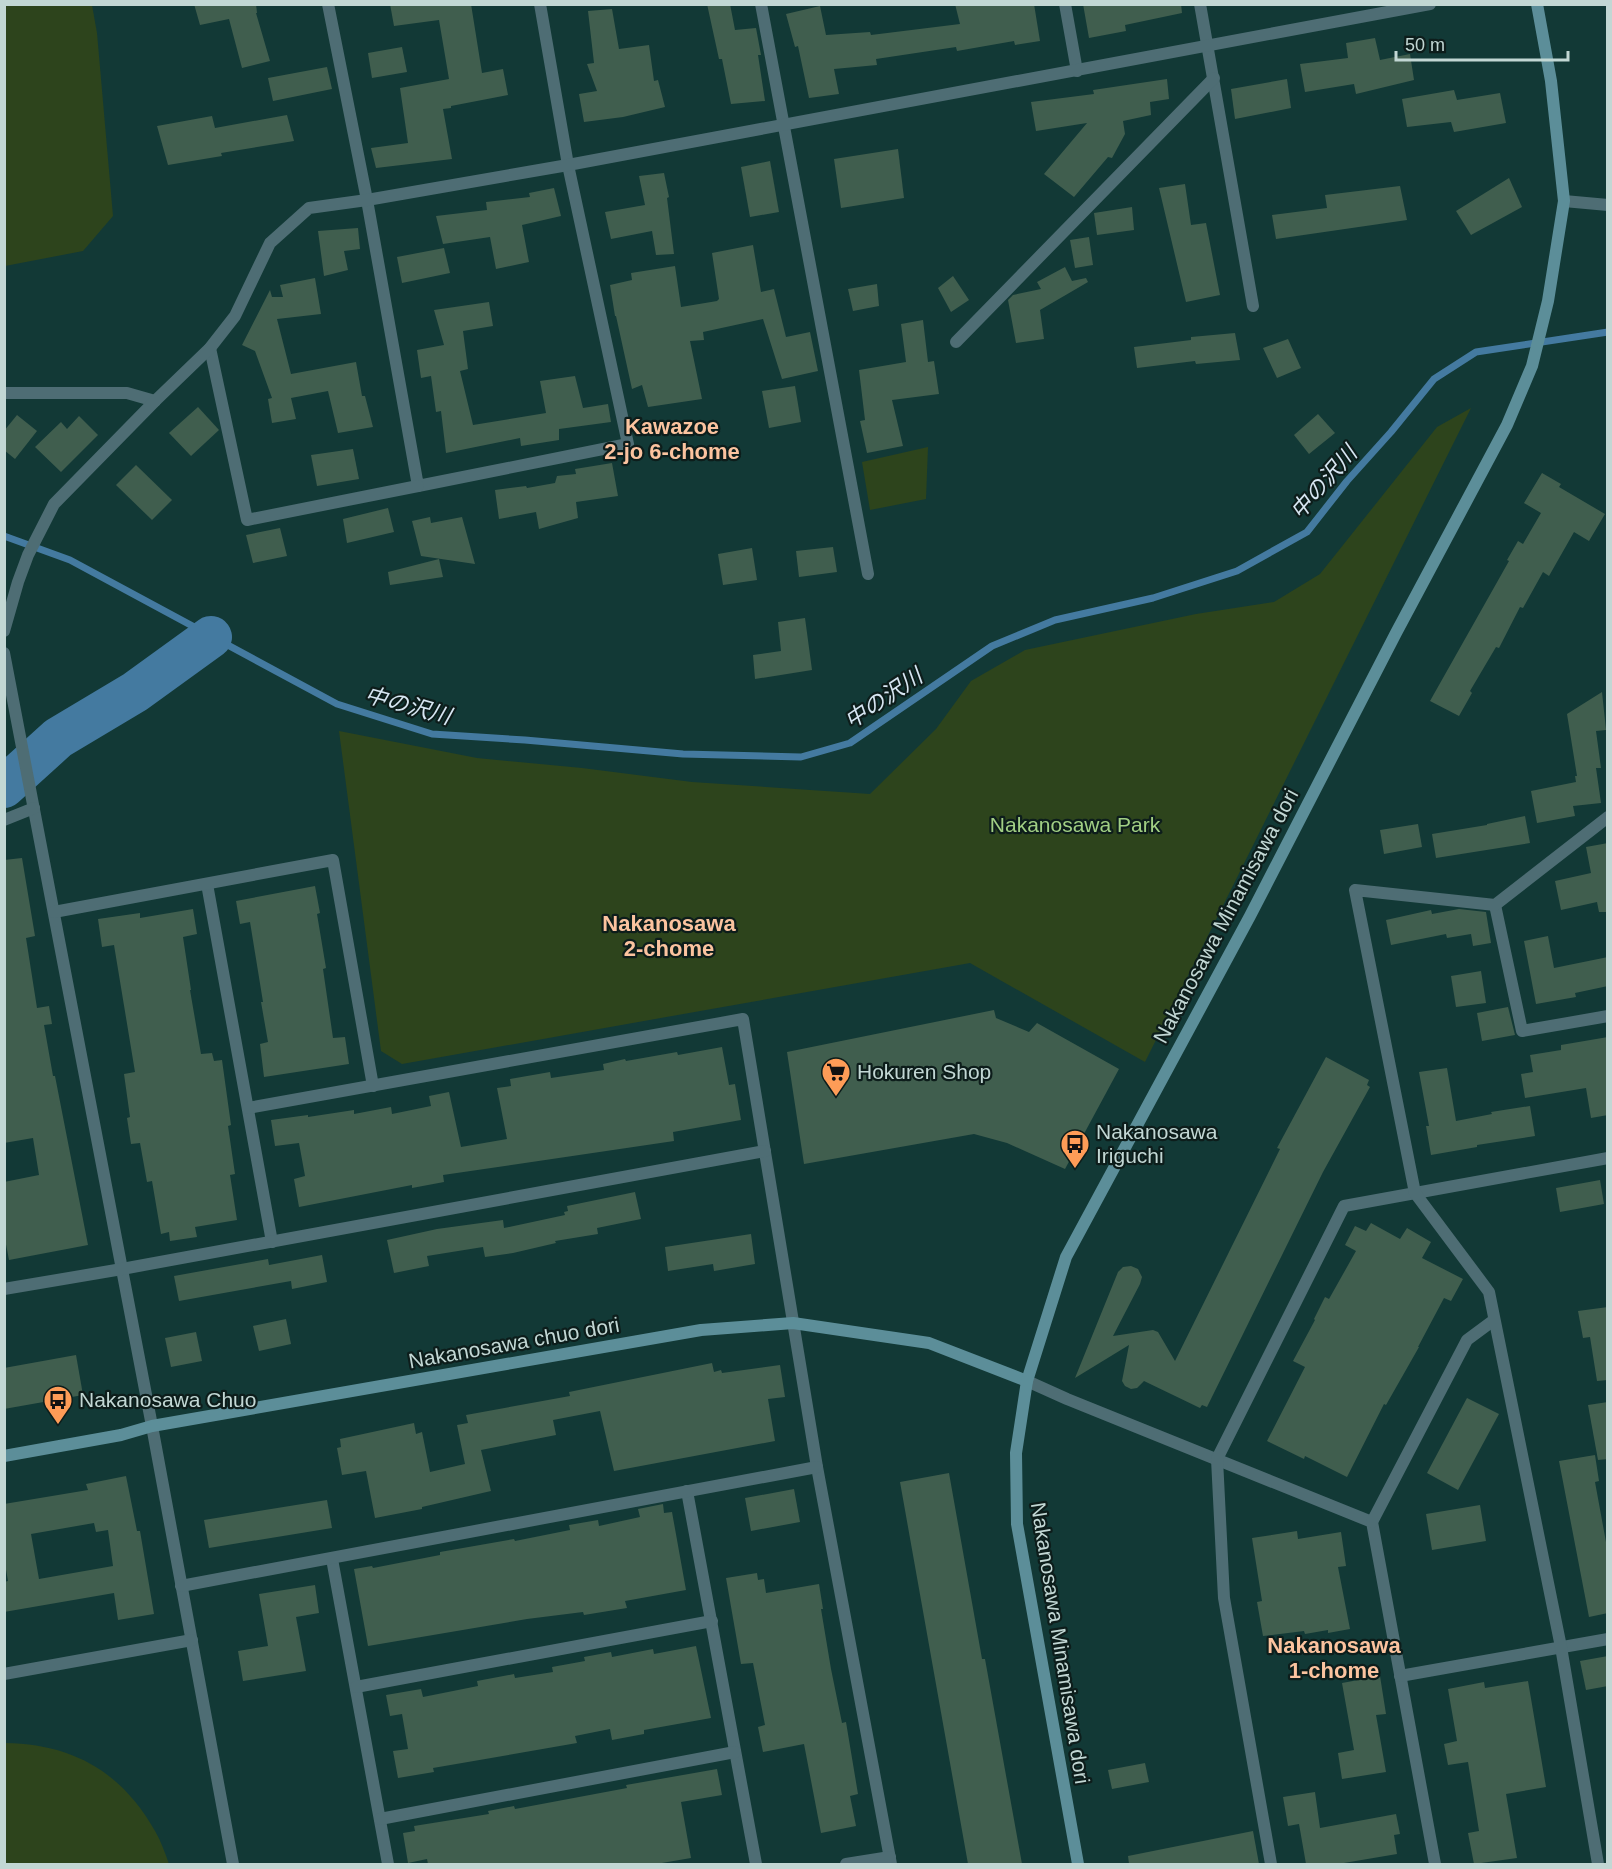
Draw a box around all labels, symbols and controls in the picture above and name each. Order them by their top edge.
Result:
scale bar [1396,24,1568,62]
text: 50 m [1405,35,1445,55]
district label: Kawazoe 2-jo 6-chome [604,414,740,464]
water label: 中の沢川 [1285,439,1363,524]
water label: 中の沢川 [840,662,928,733]
water label: 中の沢川 [362,682,456,729]
street label: Nakanosawa Minamisawa dori [1149,785,1303,1047]
park label: Nakanosawa Park [990,813,1161,836]
district label: Nakanosawa 2-chome [602,911,736,961]
supermarket icon: Hokuren Shop [820,1056,852,1098]
place label: Hokuren Shop [857,1060,991,1083]
place label: Nakanosawa Iriguchi [1096,1120,1218,1167]
bus stop icon: Nakanosawa Iriguchi [1059,1128,1091,1170]
street label: Nakanosawa chuo dori [407,1313,621,1372]
bus stop icon: Nakanosawa Chuo [42,1384,74,1426]
place label: Nakanosawa Chuo [79,1388,256,1411]
street label: Nakanosawa Minamisawa dori [1027,1500,1094,1785]
district label: Nakanosawa 1-chome [1267,1633,1401,1683]

